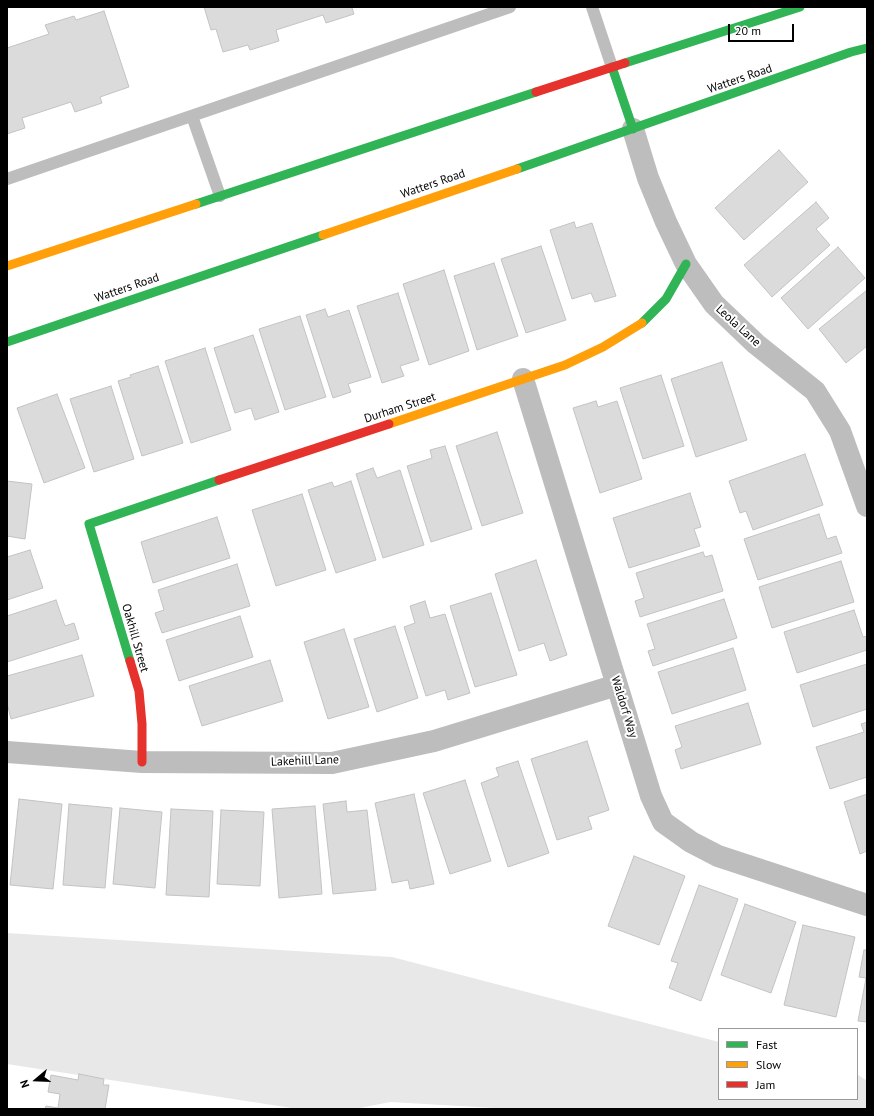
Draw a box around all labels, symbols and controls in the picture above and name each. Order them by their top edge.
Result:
scale bar [730,16,796,42]
text: 20 m [735,23,761,38]
street label: Watters Road [706,61,774,97]
street label: Watters Road [399,166,467,202]
street label: Watters Road [93,270,161,306]
street label: Leola Lane [713,302,763,350]
street label: Durham Street [362,390,438,426]
street label: Oakhill Street [118,602,152,674]
street label: Waldorf Way [608,674,640,740]
street label: Lakehill Lane [271,753,339,769]
legend [718,1028,858,1100]
text: Fast [756,1037,777,1052]
text: Slow [756,1057,781,1072]
north arrow [16,1060,56,1100]
text: Jam [756,1077,775,1092]
text: N [17,1078,32,1090]

